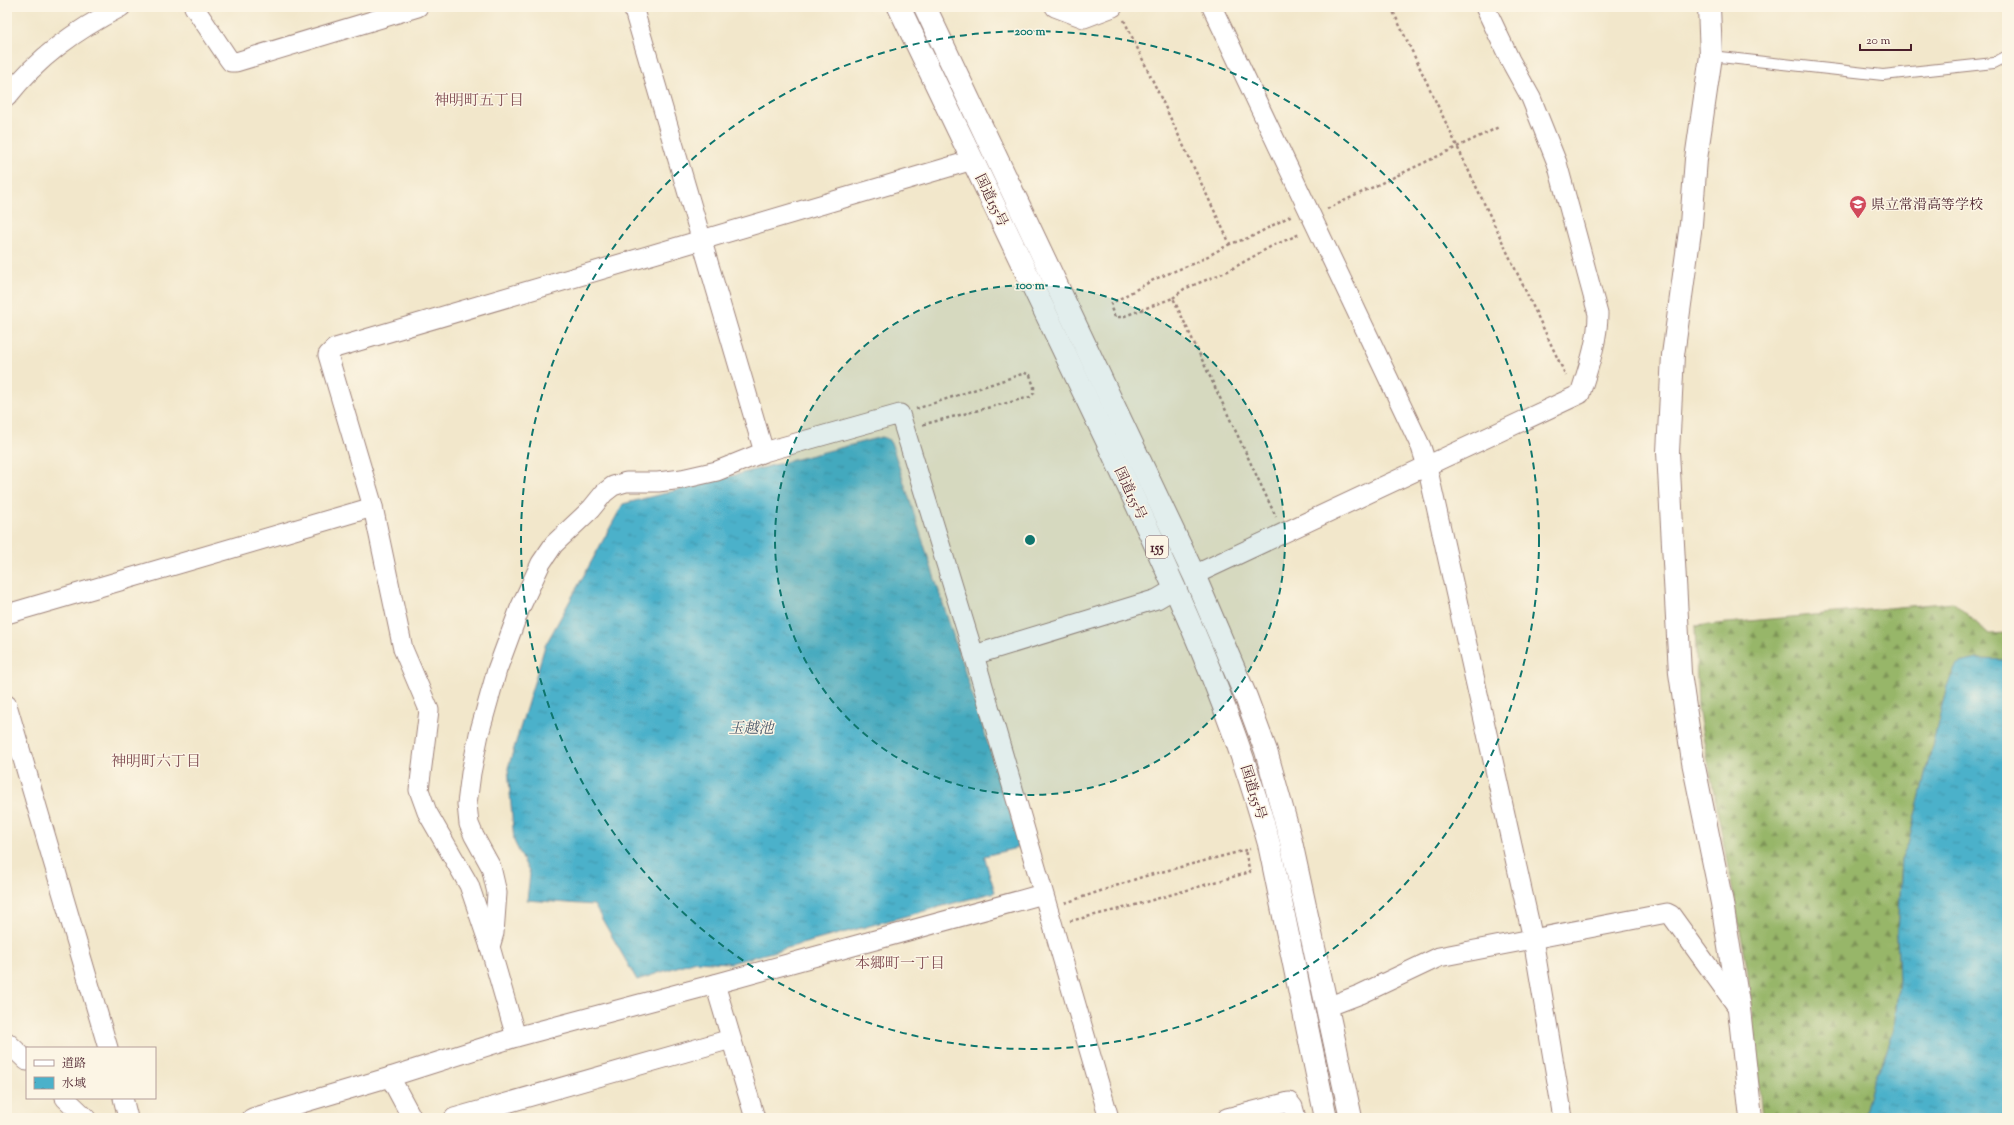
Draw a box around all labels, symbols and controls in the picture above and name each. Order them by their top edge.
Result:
text: 200 m [1015,23,1045,41]
scale bar [1860,26,1911,52]
text: 20 m [1866,32,1891,50]
district label: 神明町五丁目 [434,91,524,112]
street label: 国道155号 [969,171,1012,231]
school or university icon: 県立常滑高等学校 [1848,194,1868,219]
place label: 県立常滑高等学校 [1871,196,1983,216]
text: 100 m [1014,277,1045,295]
street label: 国道155号 [1108,464,1150,524]
centre of rings [1023,533,1037,547]
road number: 155 [1146,536,1168,558]
water label: 玉越池 [728,719,775,740]
district label: 神明町六丁目 [111,752,201,773]
street label: 国道155号 [1234,763,1270,823]
district label: 本郷町一丁目 [855,954,945,975]
legend [26,1047,156,1099]
text: 道路 [62,1055,86,1073]
text: 水域 [62,1075,86,1093]

